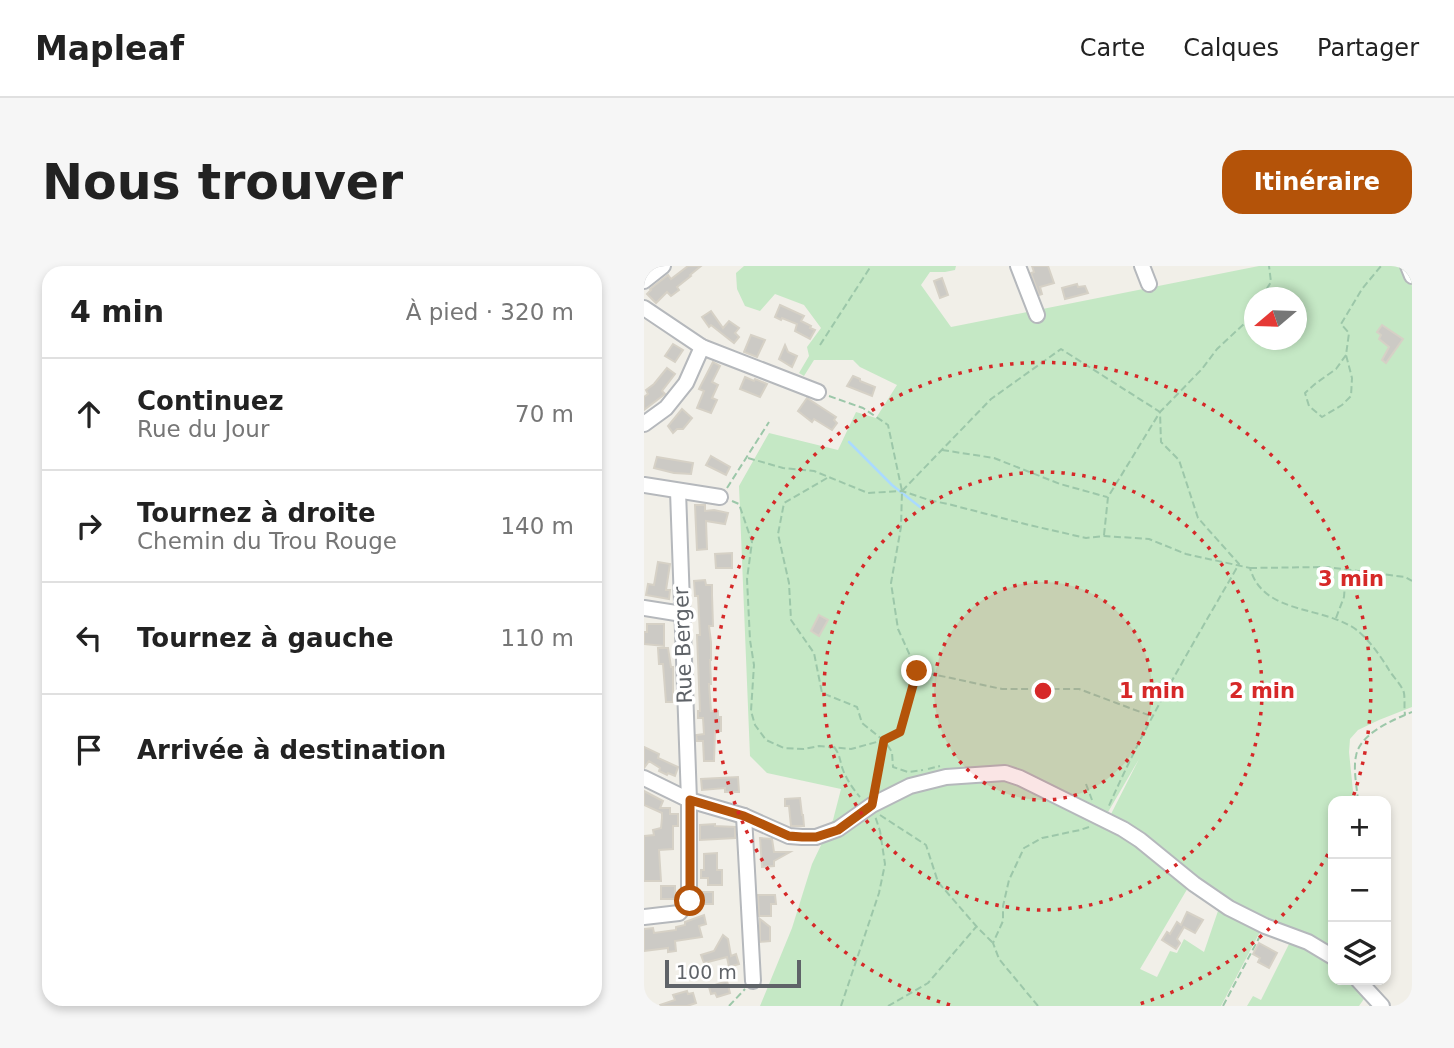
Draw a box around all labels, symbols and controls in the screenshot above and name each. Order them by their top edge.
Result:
text: Mapleaf [35,29,184,68]
text: Carte [1080,34,1145,62]
text: Calques [1183,34,1279,62]
text: Partager [1317,34,1419,62]
button: Itinéraire [1222,150,1412,214]
text: Nous trouver [42,154,403,211]
north arrow [1244,287,1307,350]
text: 4 min [70,294,164,329]
text: À pied · 320 m [406,299,574,325]
text: Continuez [137,386,284,416]
icon: ahead [70,395,108,433]
text: 70 m [515,401,574,427]
text: Rue du Jour [137,416,269,442]
text: Tournez à droite [137,498,376,528]
icon: right [70,507,108,545]
text: 140 m [500,513,574,539]
text: Chemin du Trou Rouge [137,528,397,554]
text: 3 min [1318,567,1384,591]
street label: Rue Berger [669,586,697,704]
icon: left [70,619,108,657]
text: Tournez à gauche [137,623,394,653]
text: 110 m [500,625,574,651]
route end [901,655,932,686]
centre of rings [1031,679,1055,703]
text: 1 min [1119,679,1185,703]
text: 2 min [1229,679,1295,703]
icon: arrive [70,731,108,769]
text: Arrivée à destination [137,735,446,765]
map controls [1328,796,1391,985]
button: + [1328,796,1391,859]
button: − [1328,859,1391,922]
route start [674,885,705,916]
button: layers [1328,922,1391,985]
scale bar [665,957,802,989]
text: 100 m [676,961,737,983]

